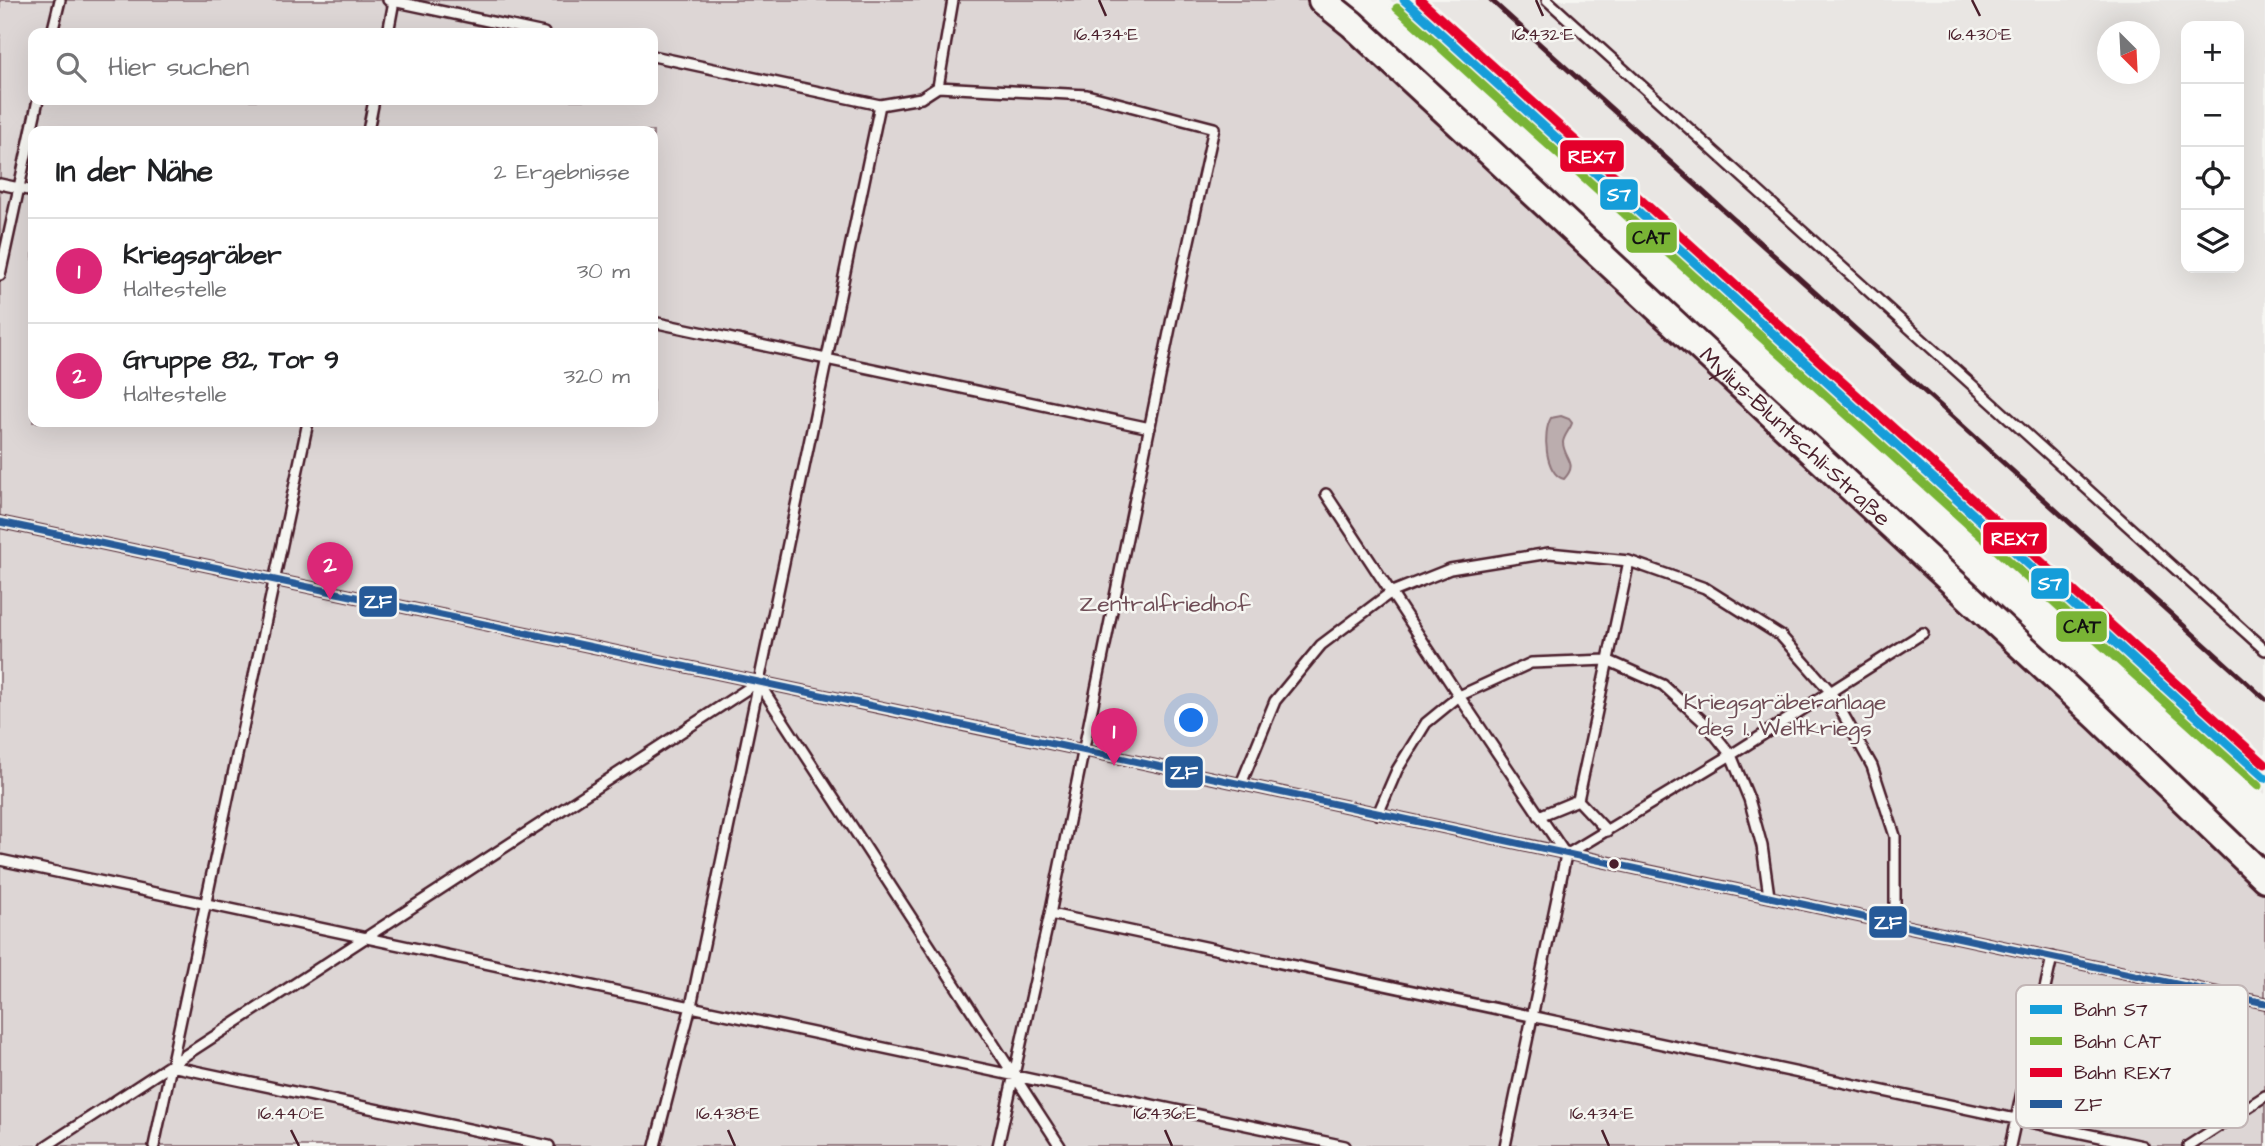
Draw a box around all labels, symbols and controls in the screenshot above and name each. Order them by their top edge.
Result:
north arrow [2097,21,2160,84]
map controls [2181,21,2244,273]
button: + [2181,21,2244,84]
text: 16.434°E [1074,22,1139,47]
text: 16.432°E [1512,22,1575,47]
text: 16.430°E [1948,22,2012,47]
search box [28,28,658,105]
icon: search [52,48,90,86]
text: Hier suchen [108,49,249,85]
button: − [2181,84,2244,147]
line badge: REX7 [1559,139,1625,173]
text: REX7 [1568,144,1616,171]
button: locate [2181,147,2244,210]
text: In der Nähe [56,151,213,193]
text: 2 Ergebnisse [494,156,630,188]
line badge: S7 [1599,178,1639,211]
text: S7 [1606,182,1631,209]
button: layers [2181,210,2244,273]
line badge: CAT [1625,221,1678,254]
text: CAT [1632,225,1671,252]
text: Kriegsgräber [123,237,282,273]
text: 1 [78,255,80,287]
text: 30 m [577,255,630,287]
text: Haltestelle [123,273,227,305]
street label: Mylius-Bluntschli-Straße [1692,340,1898,534]
text: Gruppe 82, Tor 9 [123,342,339,378]
text: 2 [72,360,86,392]
text: 320 m [564,360,630,392]
text: Haltestelle [123,378,227,410]
line badge: REX7 [1982,521,2048,555]
text: REX7 [1991,526,2039,553]
pin: 2 [307,542,353,600]
line badge: S7 [2030,567,2070,600]
text: S7 [2037,571,2062,598]
line badge: ZF [358,585,398,618]
park label: Zentralfriedhof [1079,588,1251,620]
text: ZF [364,589,393,616]
line badge: CAT [2055,610,2108,643]
text: CAT [2063,614,2102,641]
park label: Kriegsgräberanlage des 1. Weltkriegs [1683,686,1887,745]
your location [1174,703,1208,737]
pin: 1 [1091,708,1137,766]
line badge: ZF [1164,755,1204,789]
text: ZF [1170,760,1199,787]
unlabelled marker [1607,857,1621,871]
line badge: ZF [1868,905,1908,939]
text: ZF [1874,910,1903,937]
legend [2016,985,2248,1128]
text: Bahn S7 [2074,997,2148,1024]
text: Bahn CAT [2074,1029,2161,1056]
text: Bahn REX7 [2074,1060,2172,1087]
text: ZF [2074,1092,2102,1119]
text: 16.440°E [258,1101,325,1126]
text: 16.438°E [696,1101,760,1126]
text: 16.436°E [1133,1101,1197,1126]
text: 16.434°E [1570,1101,1635,1126]

